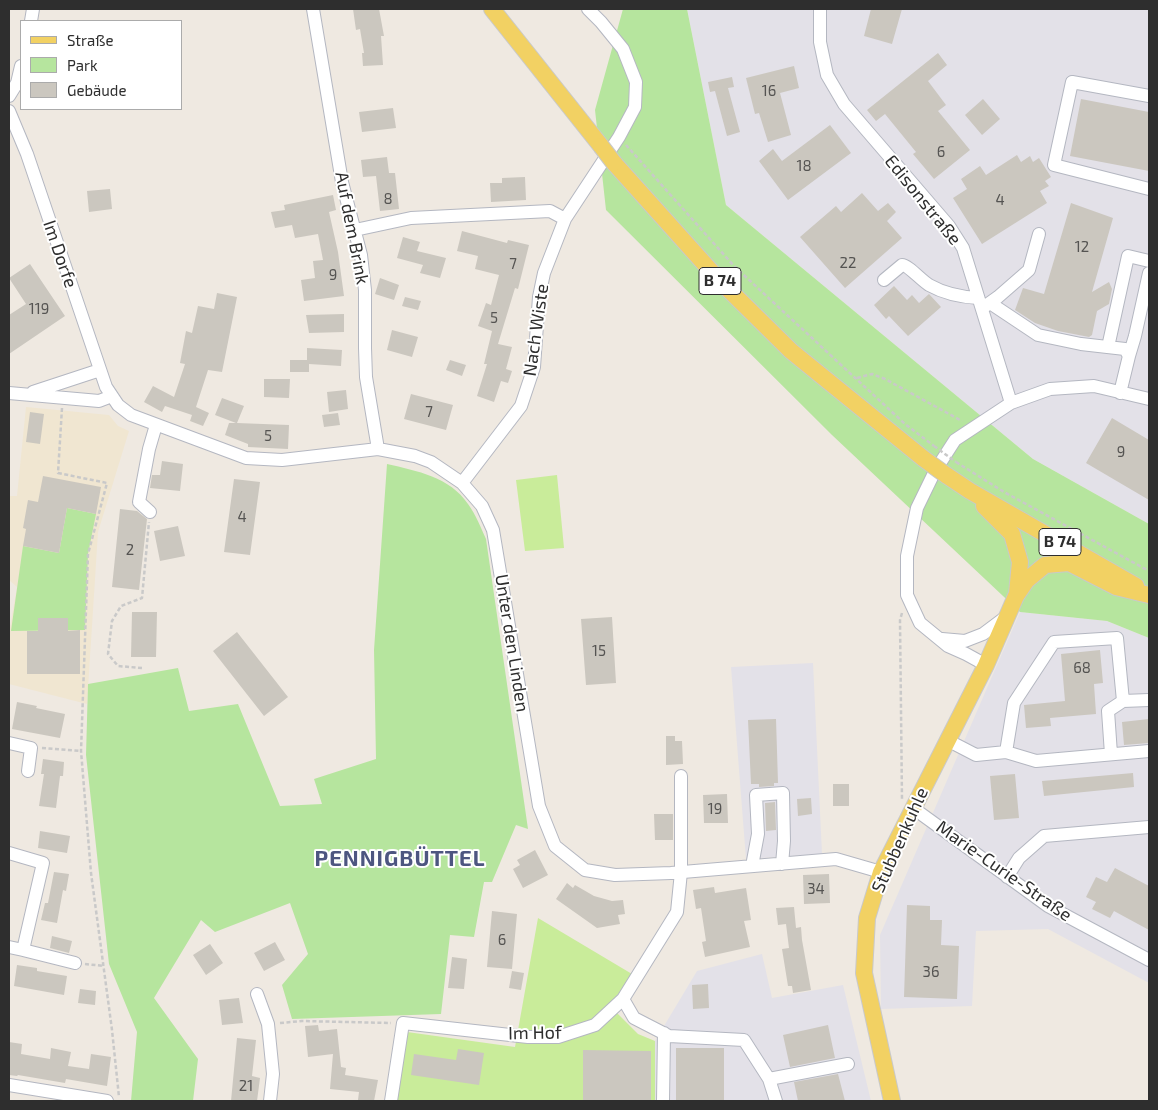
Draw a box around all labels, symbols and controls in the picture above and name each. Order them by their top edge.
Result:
legend [20,20,182,110]
text: Straße [67,31,113,49]
text: Park [67,56,98,74]
text: Gebäude [67,81,126,99]
house number: 16 [762,82,776,100]
house number: 6 [937,143,945,161]
street label: Edisonstraße [880,151,966,249]
house number: 18 [796,157,812,175]
street label: Auf dem Brink [330,170,374,286]
house number: 8 [383,190,393,208]
house number: 4 [995,191,1005,209]
street label: Im Dorfe [38,217,82,291]
house number: 12 [1075,238,1089,256]
house number: 22 [840,254,856,272]
house number: 7 [509,255,517,273]
house number: 9 [329,266,337,284]
road number: B 74 [699,268,741,294]
street label: Nach Wiste [519,282,553,378]
house number: 119 [29,300,49,318]
house number: 5 [490,309,498,327]
house number: 7 [425,403,433,421]
house number: 5 [264,427,272,445]
house number: 9 [1117,443,1125,461]
house number: 4 [237,508,247,526]
road number: B 74 [1039,528,1081,556]
house number: 2 [126,541,134,559]
street label: Unter den Linden [490,573,534,713]
house number: 15 [592,642,606,660]
house number: 68 [1073,659,1091,677]
street label: Stubbenkuhle [867,784,933,896]
house number: 19 [708,800,722,818]
street label: Marie-Curie-Straße [932,816,1076,926]
district label: PENNIGBÜTTEL [313,846,487,872]
house number: 34 [807,880,825,898]
house number: 6 [498,931,506,949]
house number: 36 [923,963,939,981]
street label: Im Hof [508,1022,562,1044]
house number: 21 [239,1077,253,1095]

